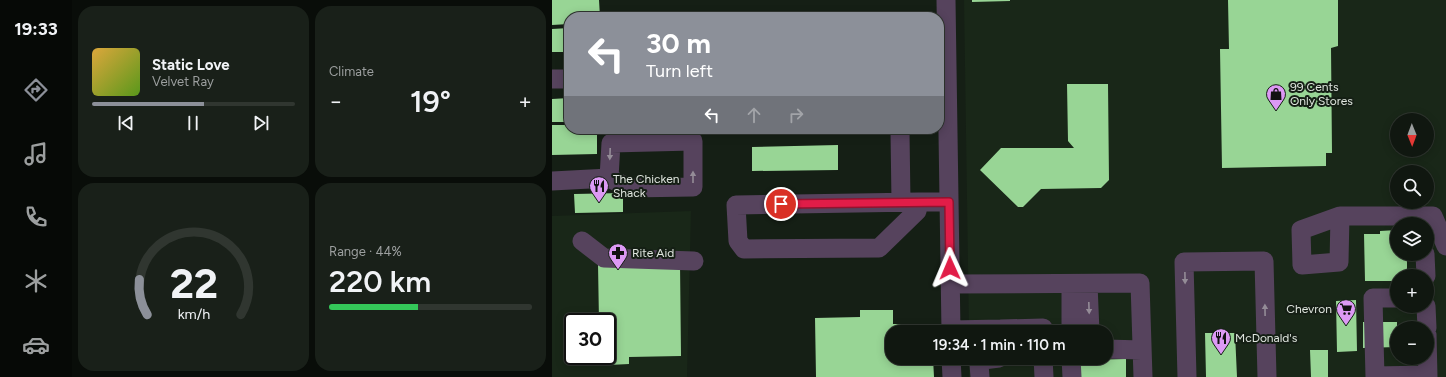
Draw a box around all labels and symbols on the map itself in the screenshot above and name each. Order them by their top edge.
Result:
place label: 99 Cents Only Stores [1290,80,1353,108]
shop icon: 99 Cents Only Stores [1265,83,1287,111]
north arrow [1390,113,1434,157]
one-way arrow [607,148,613,161]
one-way arrow [690,170,696,183]
place label: The Chicken Shack [613,172,680,200]
restaurant icon: The Chicken Shack [588,175,610,203]
pin [764,187,798,221]
pharmacy icon: Rite Aid [607,242,629,270]
place label: Rite Aid [632,246,674,260]
position arrow [929,247,971,289]
one-way arrow [1181,272,1188,284]
supermarket icon: Chevron [1335,298,1357,326]
one-way arrow [1086,302,1092,315]
place label: Chevron [1286,302,1332,316]
one-way arrow [1262,303,1268,316]
speed limit sign: 30 [564,313,616,365]
restaurant icon: McDonald's [1210,327,1232,355]
place label: McDonald's [1235,331,1298,345]

